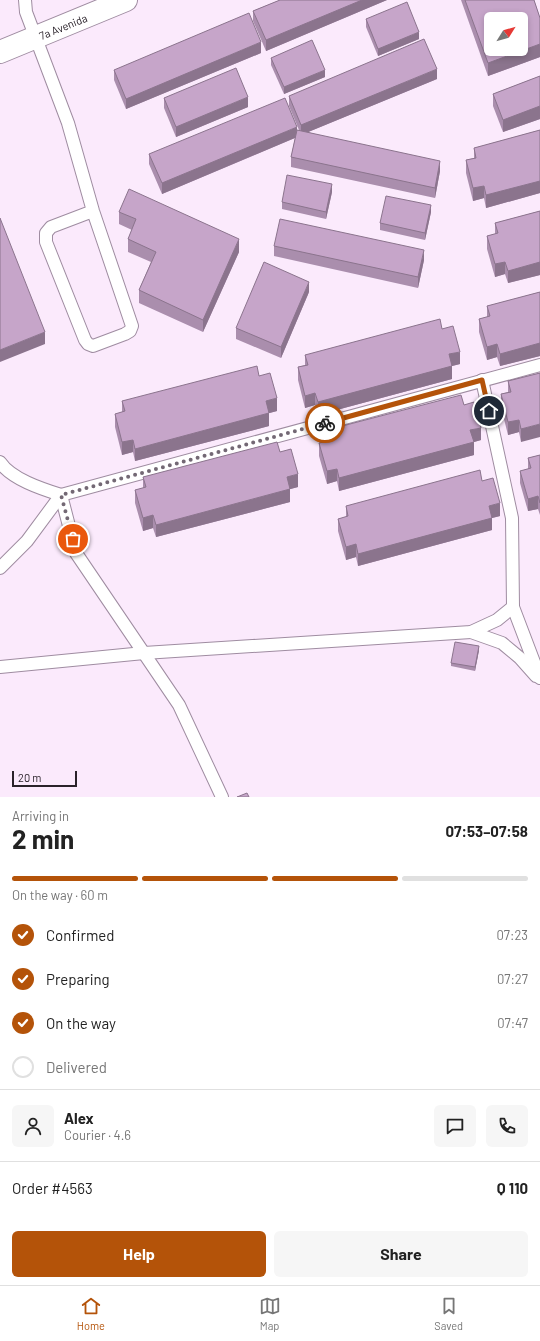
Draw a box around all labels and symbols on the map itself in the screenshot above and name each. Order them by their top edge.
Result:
street label: 7a Avenida [37,10,89,42]
north arrow [484,12,528,56]
pin [472,394,506,428]
courier [305,403,345,443]
pin [56,522,90,556]
scale bar [12,769,77,788]

